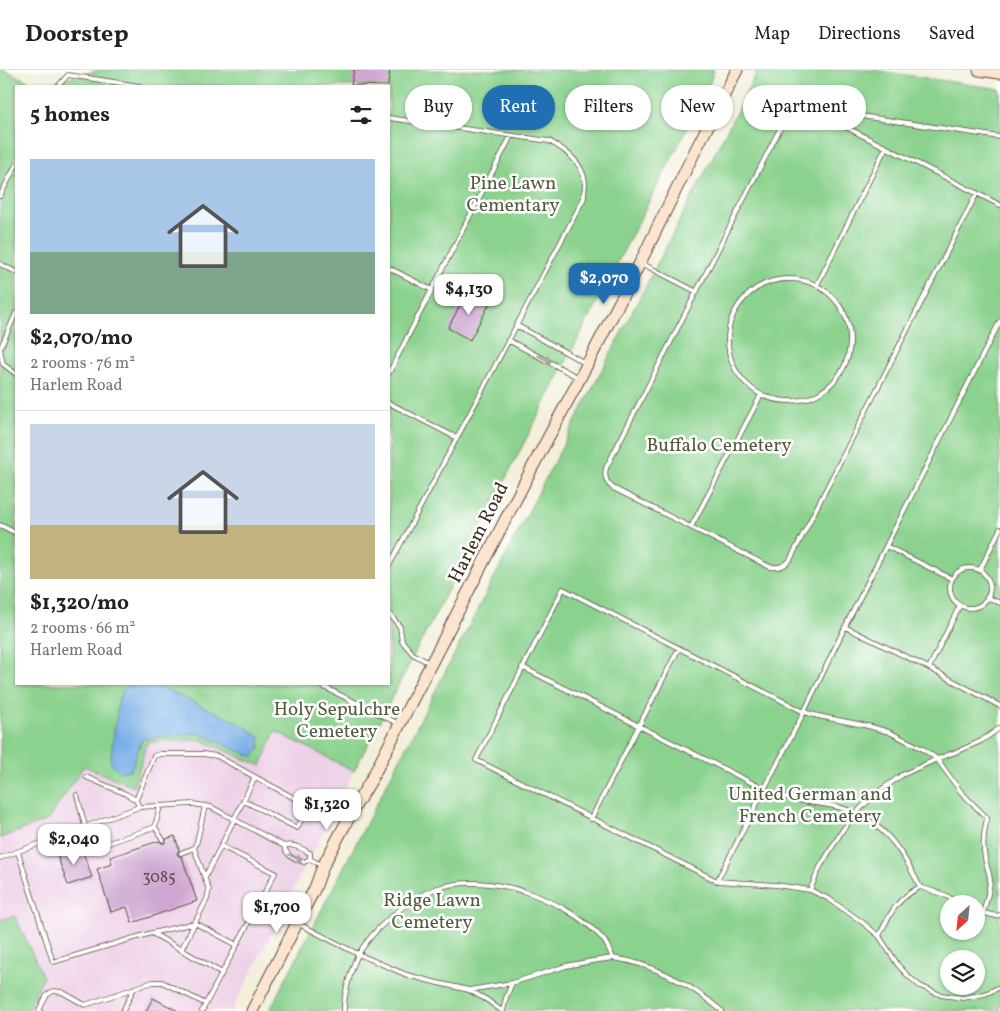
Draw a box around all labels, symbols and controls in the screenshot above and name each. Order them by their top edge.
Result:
text: Doorstep [25,18,129,52]
text: Map [754,22,790,47]
text: Directions [818,22,901,47]
text: Saved [929,22,975,47]
chip: Buy [405,85,472,130]
chip: Rent [482,85,555,130]
chip: Filters [565,85,651,130]
chip: New [661,85,733,130]
chip: Apartment [743,85,866,130]
text: 5 homes [30,101,110,130]
icon: filters [347,101,375,129]
park label: Pine Lawn Cementary [467,171,559,219]
icon: home [158,191,248,281]
pin: $2,070 [563,262,645,305]
text: $2,070 [580,268,628,290]
pin: $4,130 [428,274,510,316]
text: $4,130 [445,279,493,301]
text: $2,070/mo [30,324,133,353]
text: 2 rooms · 76 m² [30,353,135,375]
one-way arrow [536,355,551,364]
text: Harlem Road [30,375,123,397]
park label: Buffalo Cemetery [646,433,792,459]
icon: home [158,457,248,547]
street label: Harlem Road [442,478,516,588]
text: $1,320/mo [30,589,129,618]
text: 2 rooms · 66 m² [30,618,136,640]
text: Harlem Road [30,640,123,662]
park label: Holy Sepulchre Cemetery [274,697,400,745]
park label: United German and French Cemetery [728,782,892,830]
pin: $1,320 [286,788,368,831]
text: $1,320 [304,794,350,816]
pin: $2,040 [33,824,115,866]
text: $2,040 [49,829,99,851]
one-way arrow [287,853,301,863]
house number: 3085 [142,867,176,889]
park label: Ridge Lawn Cemetery [383,888,481,936]
pin: $1,700 [236,892,318,934]
north arrow [940,895,985,940]
map controls [940,895,985,995]
text: $1,700 [254,897,300,919]
button: layers [940,950,985,995]

